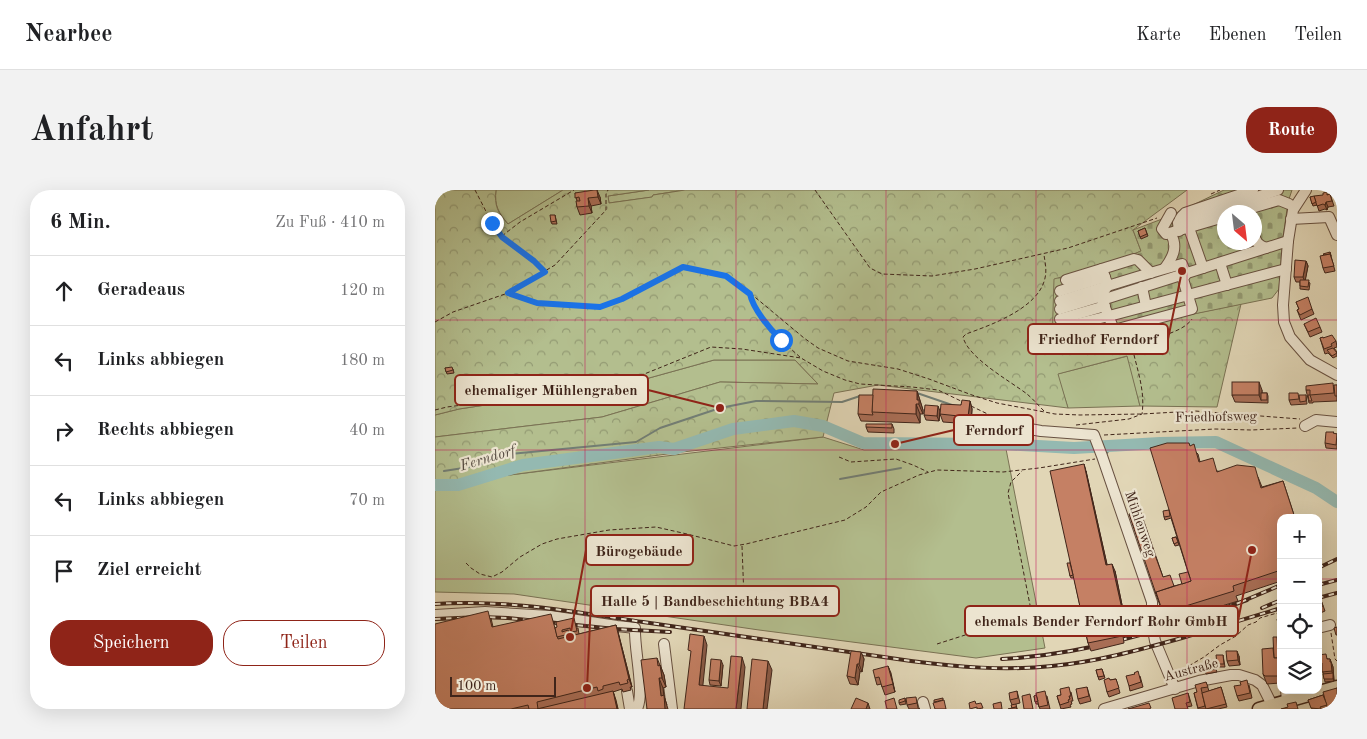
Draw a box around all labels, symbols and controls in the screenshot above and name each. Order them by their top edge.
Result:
text: Nearbee [25,23,113,47]
text: Karte [1136,26,1181,44]
text: Ebenen [1209,26,1266,44]
text: Teilen [1294,26,1342,44]
button: Route [1246,107,1337,153]
text: Anfahrt [30,113,153,148]
north arrow [1217,205,1262,250]
text: 6 Min. [50,212,111,233]
route end [481,212,504,235]
text: Zu Fuß · 410 m [275,215,385,231]
icon: ahead [50,277,78,305]
text: Geradeaus [97,281,185,300]
text: 120 m [340,283,385,299]
callout: Friedhof Ferndorf [1028,324,1168,354]
route start [770,329,793,352]
text: Friedhof Ferndorf [1038,333,1160,348]
icon: left [50,347,78,375]
text: Links abbiegen [97,351,224,370]
text: 180 m [340,353,385,369]
callout: ehemaliger Mühlengraben [455,375,648,405]
text: ehemaliger Mühlengraben [464,384,638,399]
street label: Friedhofsweg [1175,409,1258,425]
callout: Ferndorf [954,415,1033,445]
icon: right [50,417,78,445]
text: Rechts abbiegen [97,421,234,440]
text: 40 m [349,423,385,439]
text: Ferndorf [965,424,1025,439]
water label: Ferndorf [457,443,520,475]
icon: left [50,487,78,515]
street label: Mühlenweg [1122,489,1158,559]
text: Links abbiegen [97,491,224,510]
text: 70 m [349,493,385,509]
map controls [1277,514,1322,694]
button: + [1277,514,1322,559]
callout: Bürogebäude [586,535,693,565]
text: Bürogebäude [595,545,683,560]
icon: arrive [50,557,78,585]
button: − [1277,559,1322,604]
text: Ziel erreicht [97,561,202,580]
callout: Halle 5 | Bandbeschichtung BBA4 [591,586,839,616]
text: Halle 5 | Bandbeschichtung BBA4 [601,595,829,610]
button: locate [1277,604,1322,649]
callout: ehemals Bender Ferndorf Rohr GmbH [965,606,1238,636]
text: ehemals Bender Ferndorf Rohr GmbH [975,615,1228,630]
button: Speichern [50,620,213,666]
button: Teilen [223,620,385,666]
button: layers [1277,649,1322,694]
street label: Austraße [1162,656,1220,684]
scale bar [450,674,556,697]
text: 100 m [457,679,496,693]

